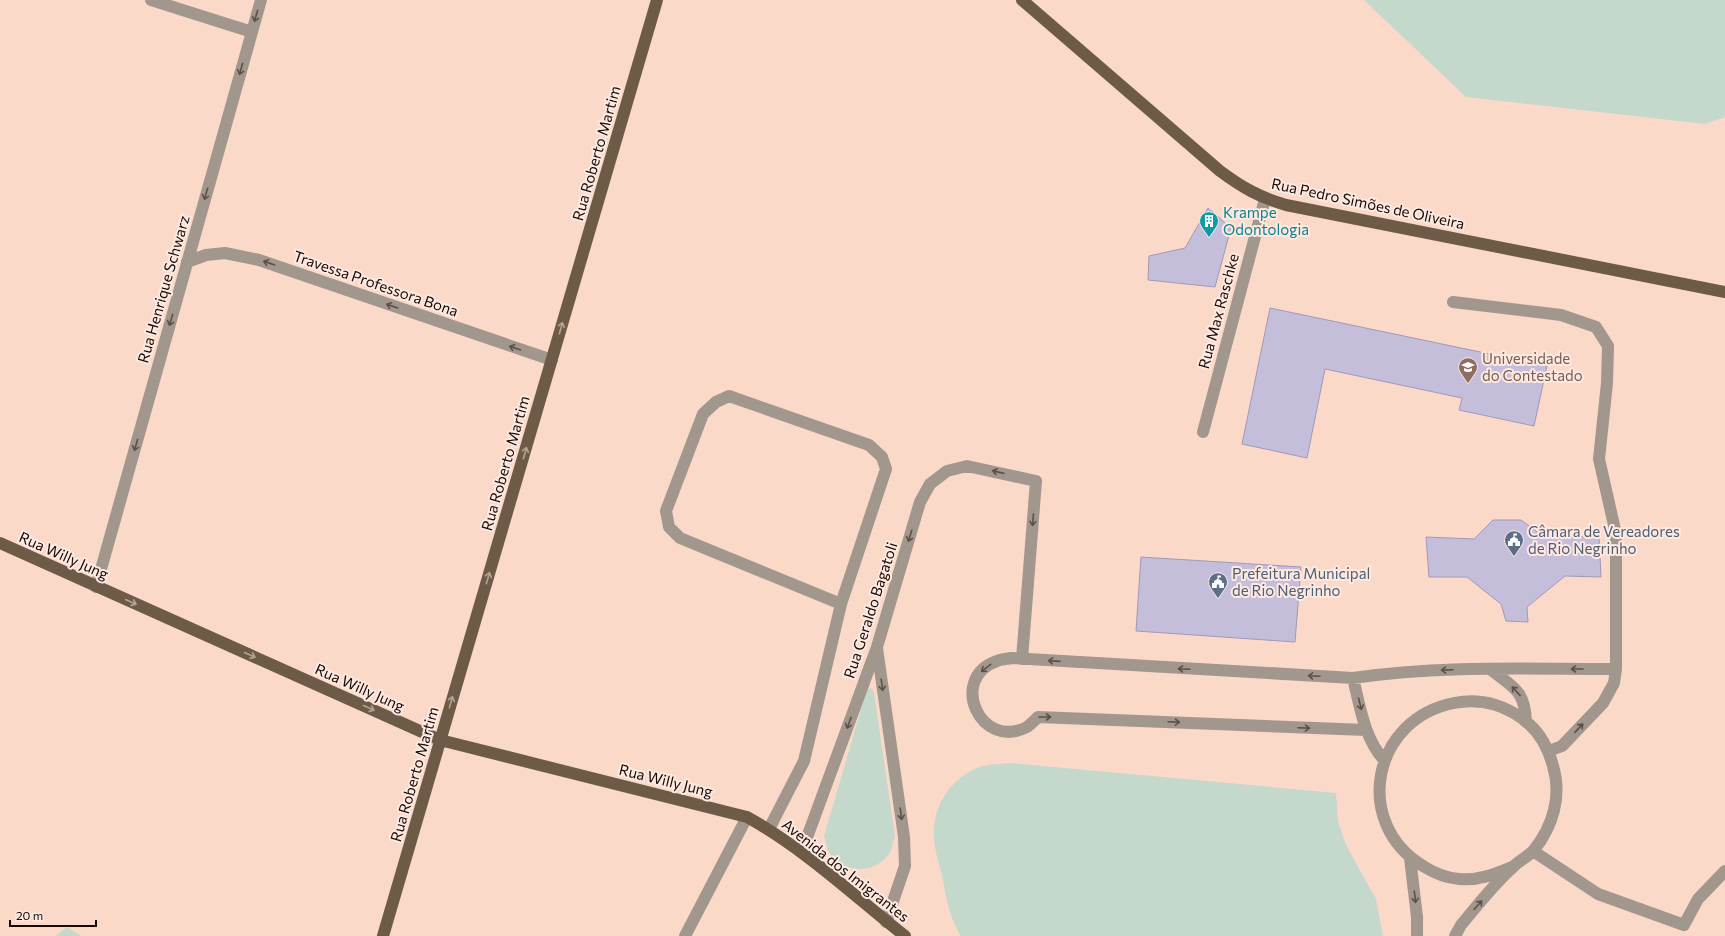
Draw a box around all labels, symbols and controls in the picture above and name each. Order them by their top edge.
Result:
one-way arrow [252,9,260,22]
one-way arrow [237,63,245,76]
street label: Rua Roberto Martim [568,84,624,222]
street label: Rua Pedro Simões de Oliveira [1270,174,1466,232]
one-way arrow [202,188,209,201]
place label: Krampe Odontologia [1223,203,1309,238]
building icon: Krampe Odontologia [1198,210,1220,238]
street label: Rua Henrique Schwarz [133,213,193,365]
street label: Travessa Professora Bona [291,246,461,320]
street label: Rua Max Raschke [1194,251,1242,371]
one-way arrow [263,259,275,267]
one-way arrow [386,301,398,309]
one-way arrow [167,313,174,326]
one-way arrow [558,322,565,335]
one-way arrow [509,343,521,351]
place label: Universidade do Contestado [1482,349,1583,384]
school or university icon: Universidade do Contestado [1457,356,1479,384]
street label: Rua Roberto Martim [477,394,533,532]
one-way arrow [132,438,139,451]
one-way arrow [522,447,529,460]
one-way arrow [991,468,1004,476]
one-way arrow [1029,513,1036,526]
place label: Câmara de Vereadores de Rio Negrinho [1528,522,1680,557]
street label: Rua Willy Jung [17,527,111,583]
public building icon: Câmara de Vereadores de Rio Negrinho [1503,529,1525,557]
one-way arrow [906,530,913,543]
street label: Rua Geraldo Bagatoli [839,540,901,680]
place label: Prefeitura Municipal de Rio Negrinho [1232,564,1370,599]
one-way arrow [485,571,492,584]
public building icon: Prefeitura Municipal de Rio Negrinho [1207,571,1229,599]
one-way arrow [125,599,137,607]
one-way arrow [244,652,256,659]
one-way arrow [1048,658,1061,665]
street label: Rua Willy Jung [313,659,407,715]
one-way arrow [981,663,991,672]
one-way arrow [1178,665,1191,672]
one-way arrow [1571,665,1584,673]
one-way arrow [1441,666,1454,674]
one-way arrow [1308,672,1321,679]
one-way arrow [878,678,886,691]
one-way arrow [1511,686,1521,696]
one-way arrow [448,696,455,709]
one-way arrow [1356,697,1364,710]
one-way arrow [363,705,375,712]
street label: Rua Roberto Martim [386,705,442,843]
one-way arrow [1038,713,1051,721]
one-way arrow [845,717,853,729]
one-way arrow [1167,719,1180,726]
one-way arrow [1574,723,1584,733]
one-way arrow [1297,724,1310,731]
street label: Rua Willy Jung [617,760,715,800]
one-way arrow [897,807,905,820]
street label: Avenida dos Imigrantes [779,815,913,925]
one-way arrow [1411,890,1419,903]
one-way arrow [1474,900,1483,910]
scale bar [10,902,96,928]
text: 20 m [16,908,43,922]

